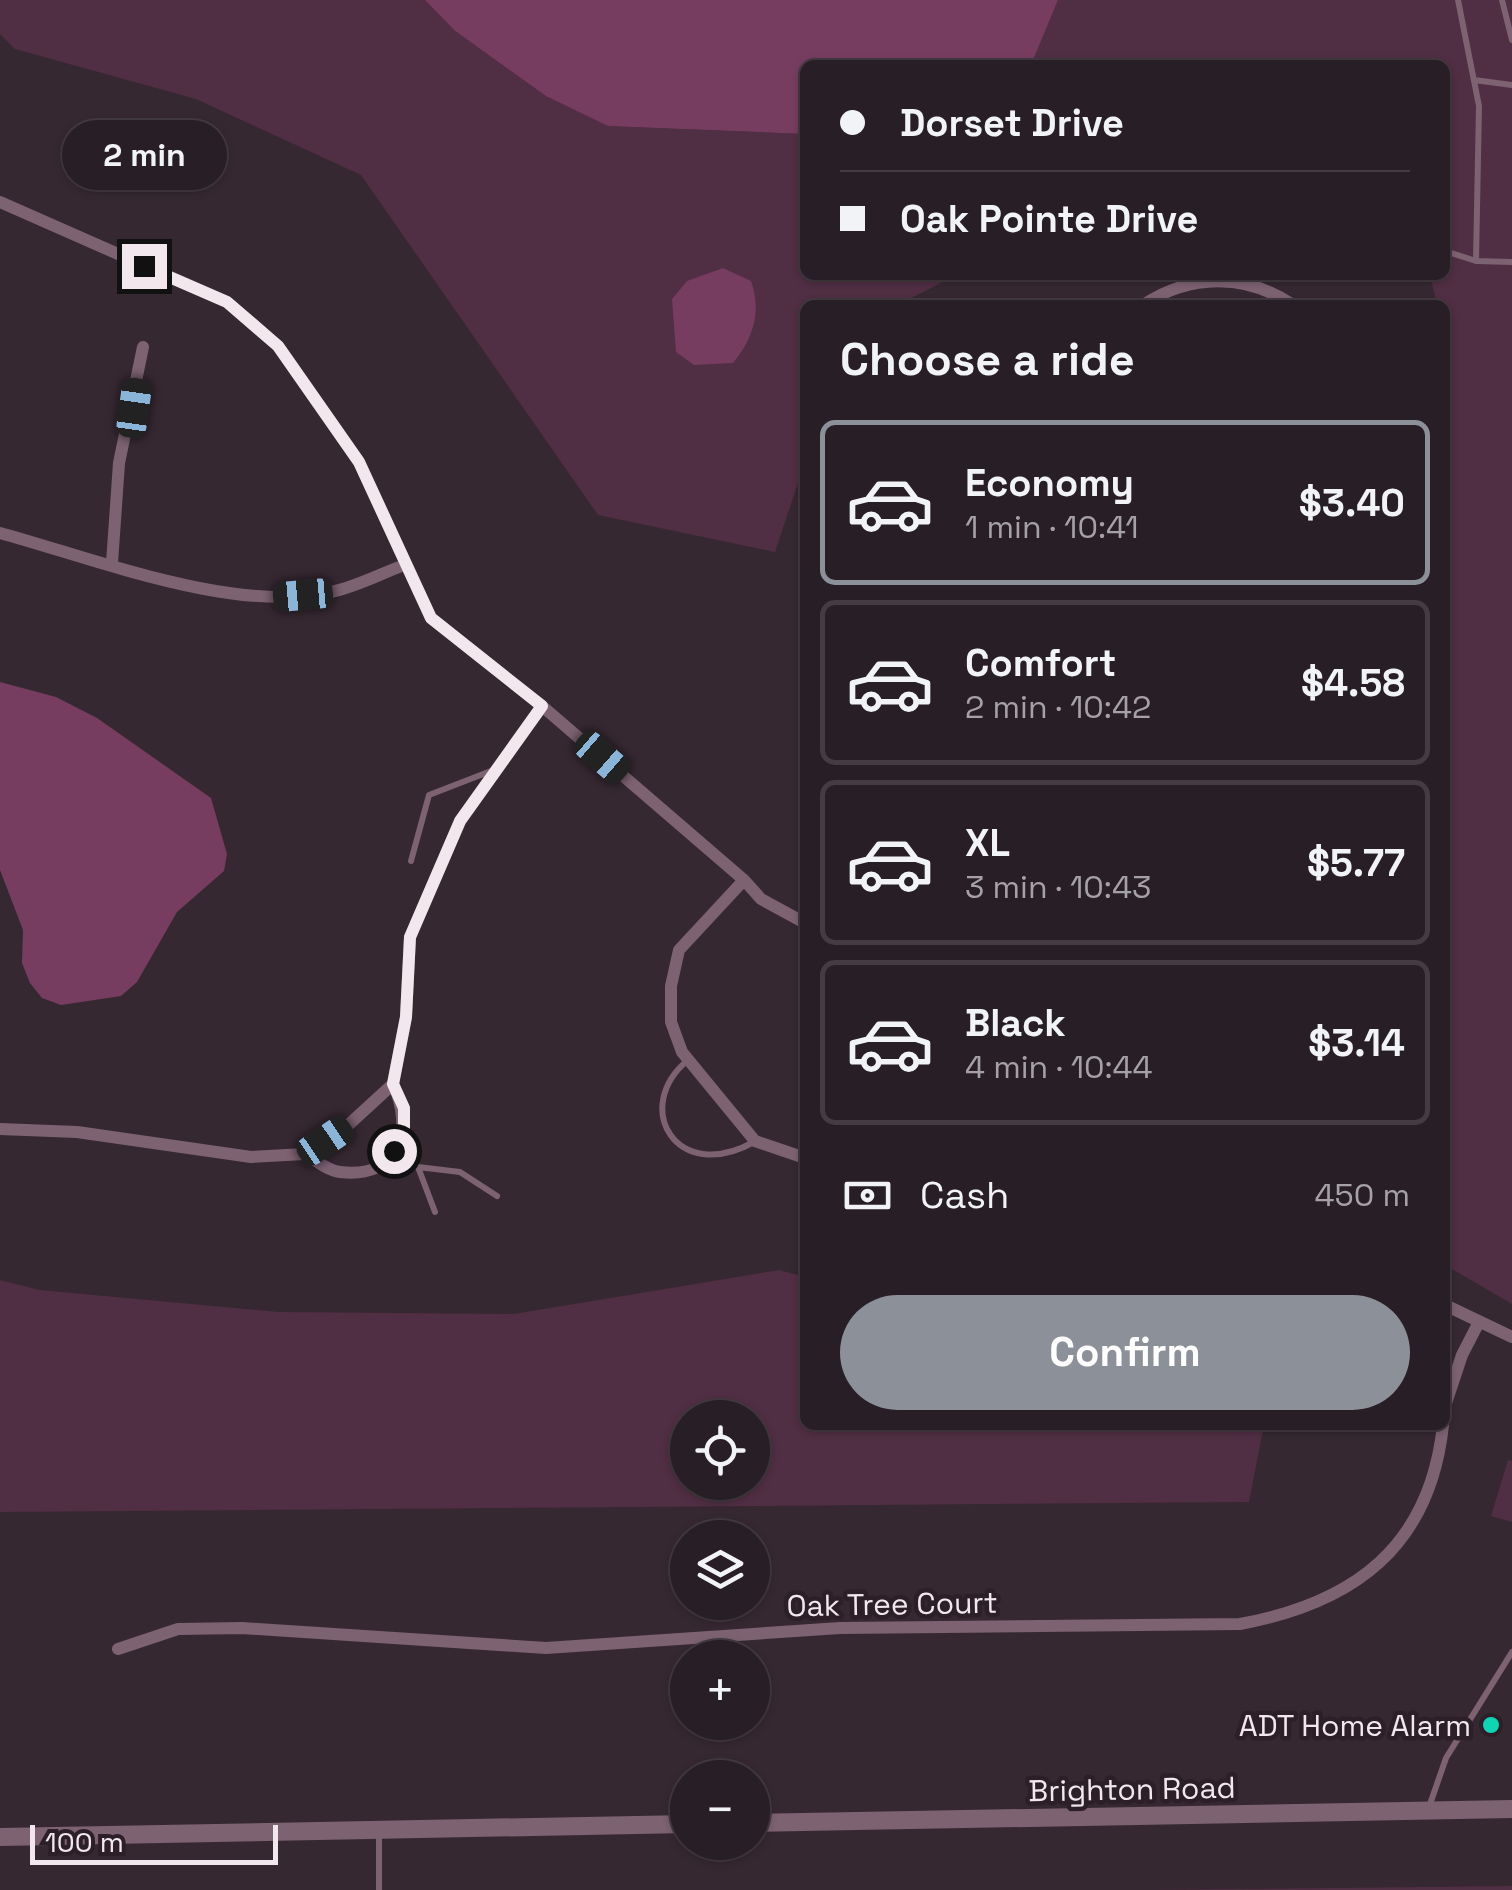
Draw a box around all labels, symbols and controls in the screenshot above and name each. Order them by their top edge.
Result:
text: Dorset Drive [900,99,1124,147]
callout: 2 min [62,121,226,191]
text: 2 min [103,135,186,175]
text: Oak Pointe Drive [900,195,1198,243]
route end [122,244,167,289]
text: Choose a ride [840,331,1135,388]
car [115,376,153,440]
icon: car [845,458,935,548]
text: Economy [965,459,1134,507]
text: $3.40 [1299,479,1405,527]
text: 1 min · 10:41 [965,507,1139,547]
car [272,577,334,613]
icon: car [845,638,935,728]
text: Comfort [965,639,1116,687]
text: $4.58 [1301,659,1405,707]
text: 2 min · 10:42 [965,687,1151,727]
car [570,726,634,788]
icon: car [845,818,935,908]
text: XL [965,819,1010,867]
text: $5.77 [1307,839,1405,887]
text: 3 min · 10:43 [965,867,1151,907]
icon: car [845,998,935,1088]
text: Black [965,999,1066,1047]
text: $3.14 [1308,1019,1405,1067]
text: 4 min · 10:44 [965,1047,1153,1087]
car [292,1112,358,1170]
route start [372,1129,417,1174]
icon: cash [840,1168,895,1223]
text: Cash [920,1171,1009,1219]
text: 450 m [1315,1175,1410,1215]
button: Confirm [840,1295,1410,1410]
map controls [670,1400,770,1860]
button: locate [670,1400,770,1500]
button: layers [670,1520,770,1620]
street label: Oak Tree Court [786,1583,998,1625]
button: + [670,1640,770,1740]
place label: ADT Home Alarm [1239,1706,1471,1745]
marker: ADT Home Alarm [1480,1714,1502,1736]
button: − [670,1760,770,1860]
street label: Brighton Road [1028,1768,1236,1810]
scale bar [30,1820,278,1864]
text: 100 m [45,1824,124,1860]

